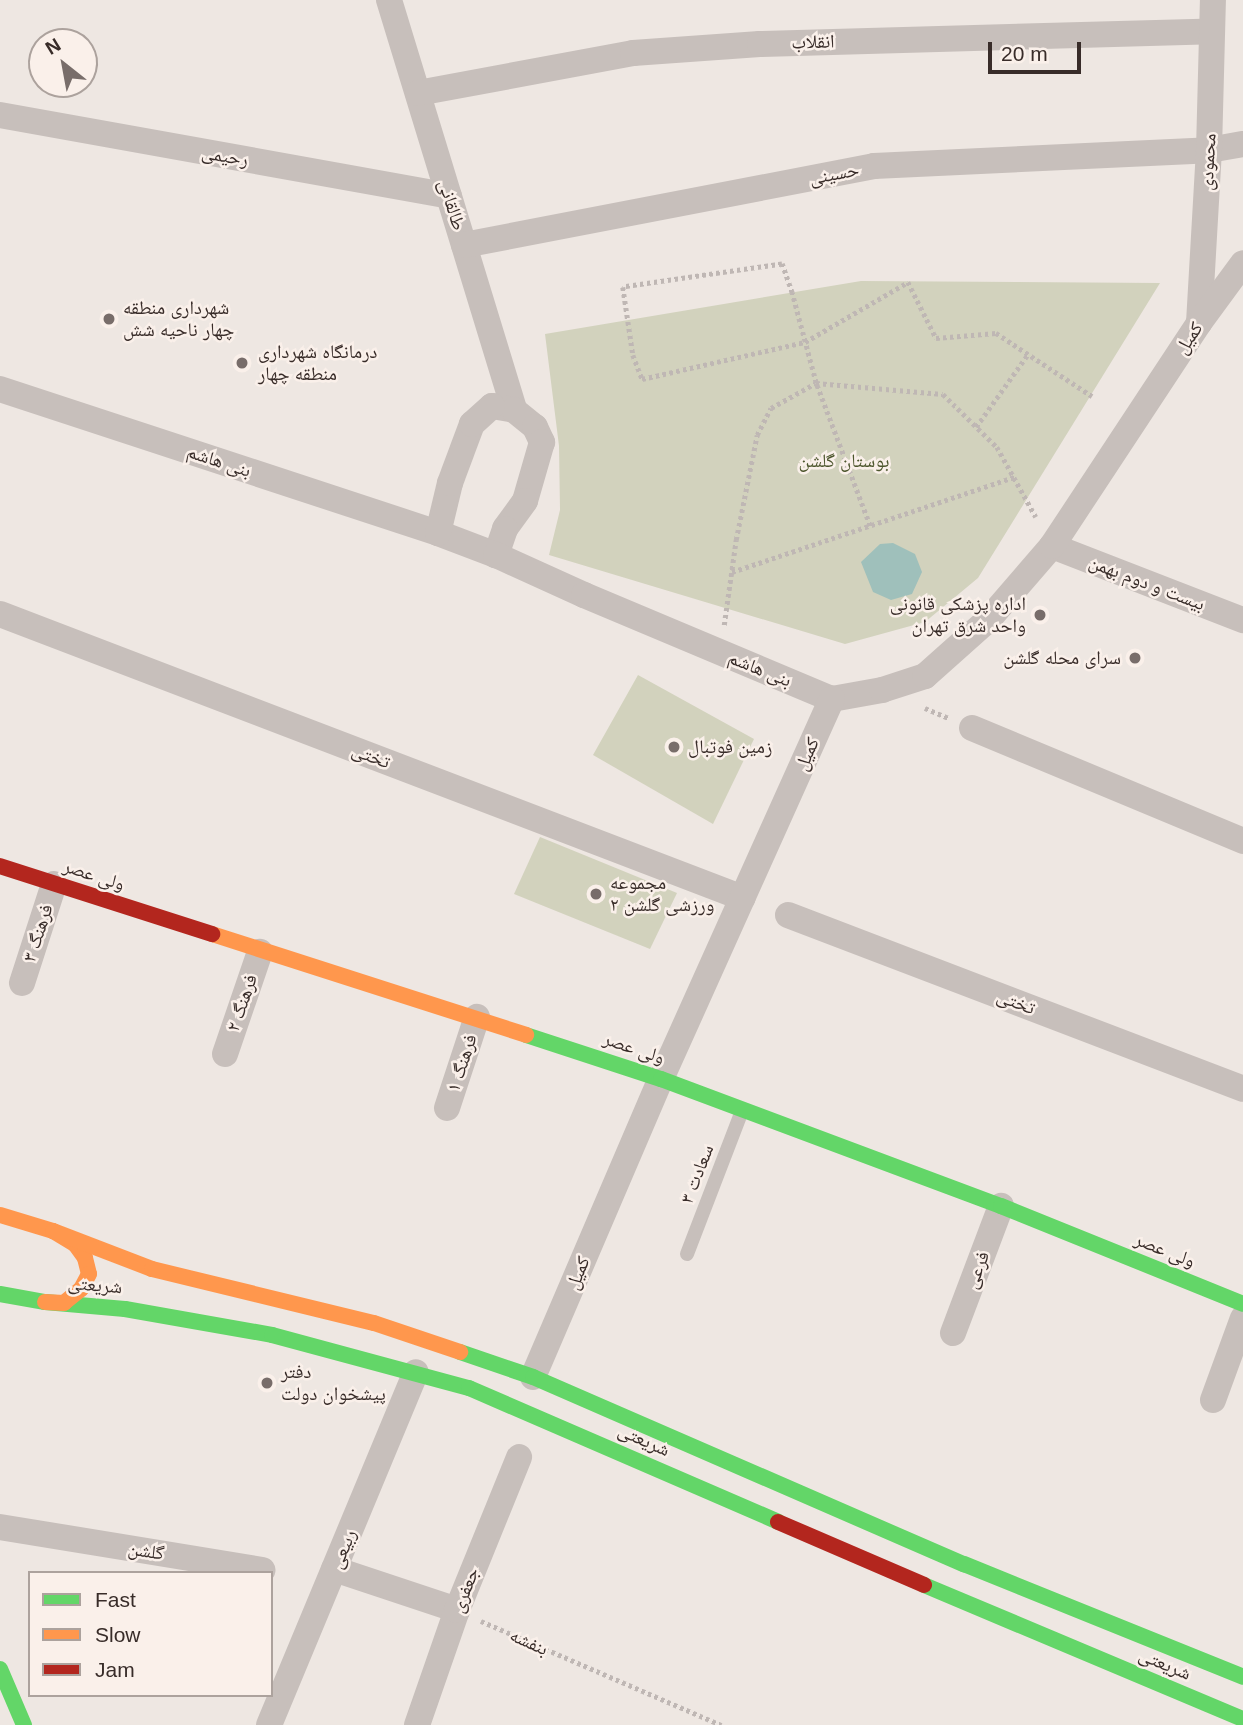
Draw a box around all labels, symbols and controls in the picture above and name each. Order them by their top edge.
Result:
north arrow [28,28,98,98]
scale bar [991,28,1084,72]
street label: انقلاب [791,30,835,54]
text: N [42,34,64,59]
text: 20 m [1001,42,1048,65]
street label: محمودی [1195,133,1221,191]
street label: رحیمی [200,141,250,171]
street label: حسینی [807,158,861,190]
street label: طالقانی [434,177,470,233]
place label: شهرداری منطقه چهار ناحیه شش [123,297,234,341]
marker: شهرداری منطقه چهار ناحیه شش [101,311,117,327]
street label: کمیل [1170,318,1208,358]
place label: درمانگاه شهرداری منطقه چهار [258,341,377,385]
marker: درمانگاه شهرداری منطقه چهار [232,353,252,373]
street label: بنی هاشم [184,440,254,482]
park label: بوستان گلشن [799,450,889,472]
street label: بیست و دوم بهمن [1086,550,1208,616]
place label: اداره پزشكی قانونی واحد شرق تهران [890,593,1026,637]
marker: اداره پزشكی قانونی واحد شرق تهران [1032,607,1048,623]
street label: بنی هاشم [725,646,795,692]
place label: سرای محله گلشن [1003,647,1121,669]
marker: سرای محله گلشن [1127,650,1143,666]
street label: کمیل [790,734,824,774]
place label: زمین فوتبال [688,736,772,758]
street label: تختی [349,738,393,774]
marker: زمین فوتبال [666,739,682,755]
street label: ولی عصر [60,854,128,896]
place label: مجموعه ورزشی گلشن ۲ [610,872,714,916]
marker: مجموعه ورزشی گلشن ۲ [588,886,604,902]
street label: فرهنگ ۳ [18,901,58,965]
street label: فرهنگ ۲ [222,971,262,1035]
street label: تختی [994,984,1038,1020]
street label: ولی عصر [600,1027,668,1069]
street label: فرهنگ ۱ [442,1031,482,1095]
street label: سعادت ۳ [675,1141,719,1207]
street label: ولی عصر [1131,1228,1199,1272]
street label: فرعی [959,1248,995,1292]
street label: کمیل [561,1253,595,1293]
street label: شریعتی [67,1271,123,1299]
place label: دفتر پیشخوان دولت [281,1361,386,1405]
marker: دفتر پیشخوان دولت [259,1375,275,1391]
street label: شریعتی [614,1419,674,1461]
street label: ربیعی [325,1526,361,1572]
street label: گلشن [126,1537,166,1565]
street label: جعفری [446,1564,484,1616]
legend [28,1571,273,1697]
text: Fast [95,1588,136,1611]
text: Slow [95,1623,141,1646]
street label: بنفشه [506,1624,552,1660]
street label: شریعتی [1135,1643,1195,1685]
text: Jam [95,1658,135,1681]

